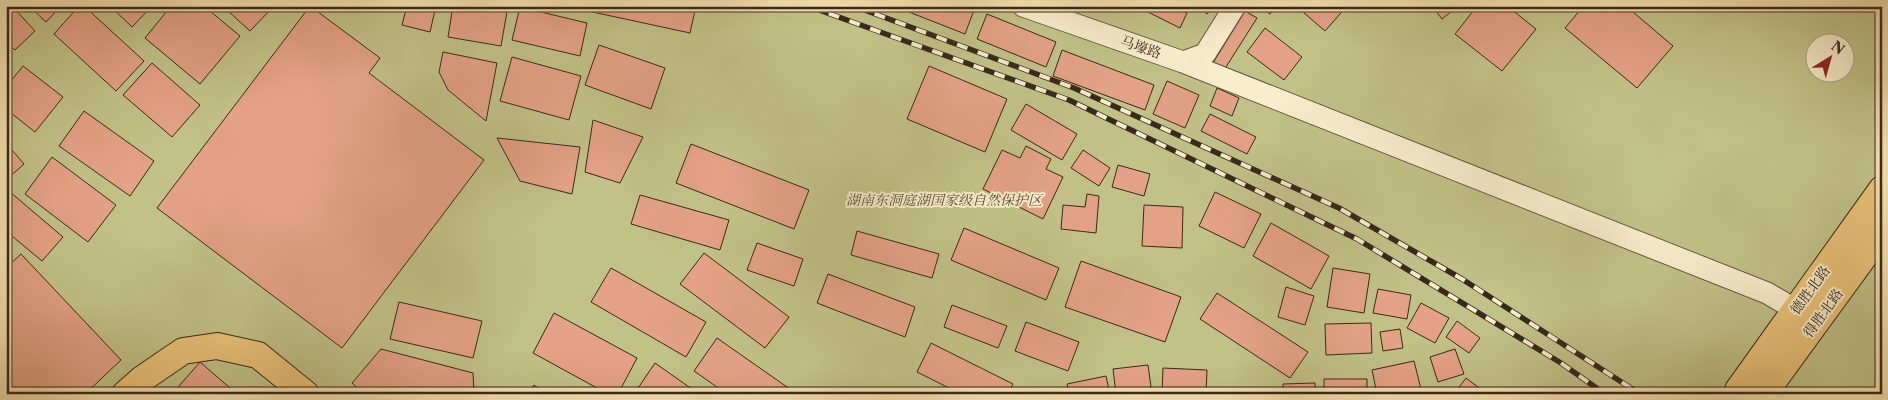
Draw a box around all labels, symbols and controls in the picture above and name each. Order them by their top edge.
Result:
street label: 马壕路 [1118,32,1164,62]
north arrow [1806,32,1856,82]
text: N [1828,37,1848,58]
park label: 湖南东洞庭湖国家级自然保护区 [846,191,1044,209]
street label: 德胜北路 [1786,262,1834,318]
street label: 得胜北路 [1799,285,1847,341]

